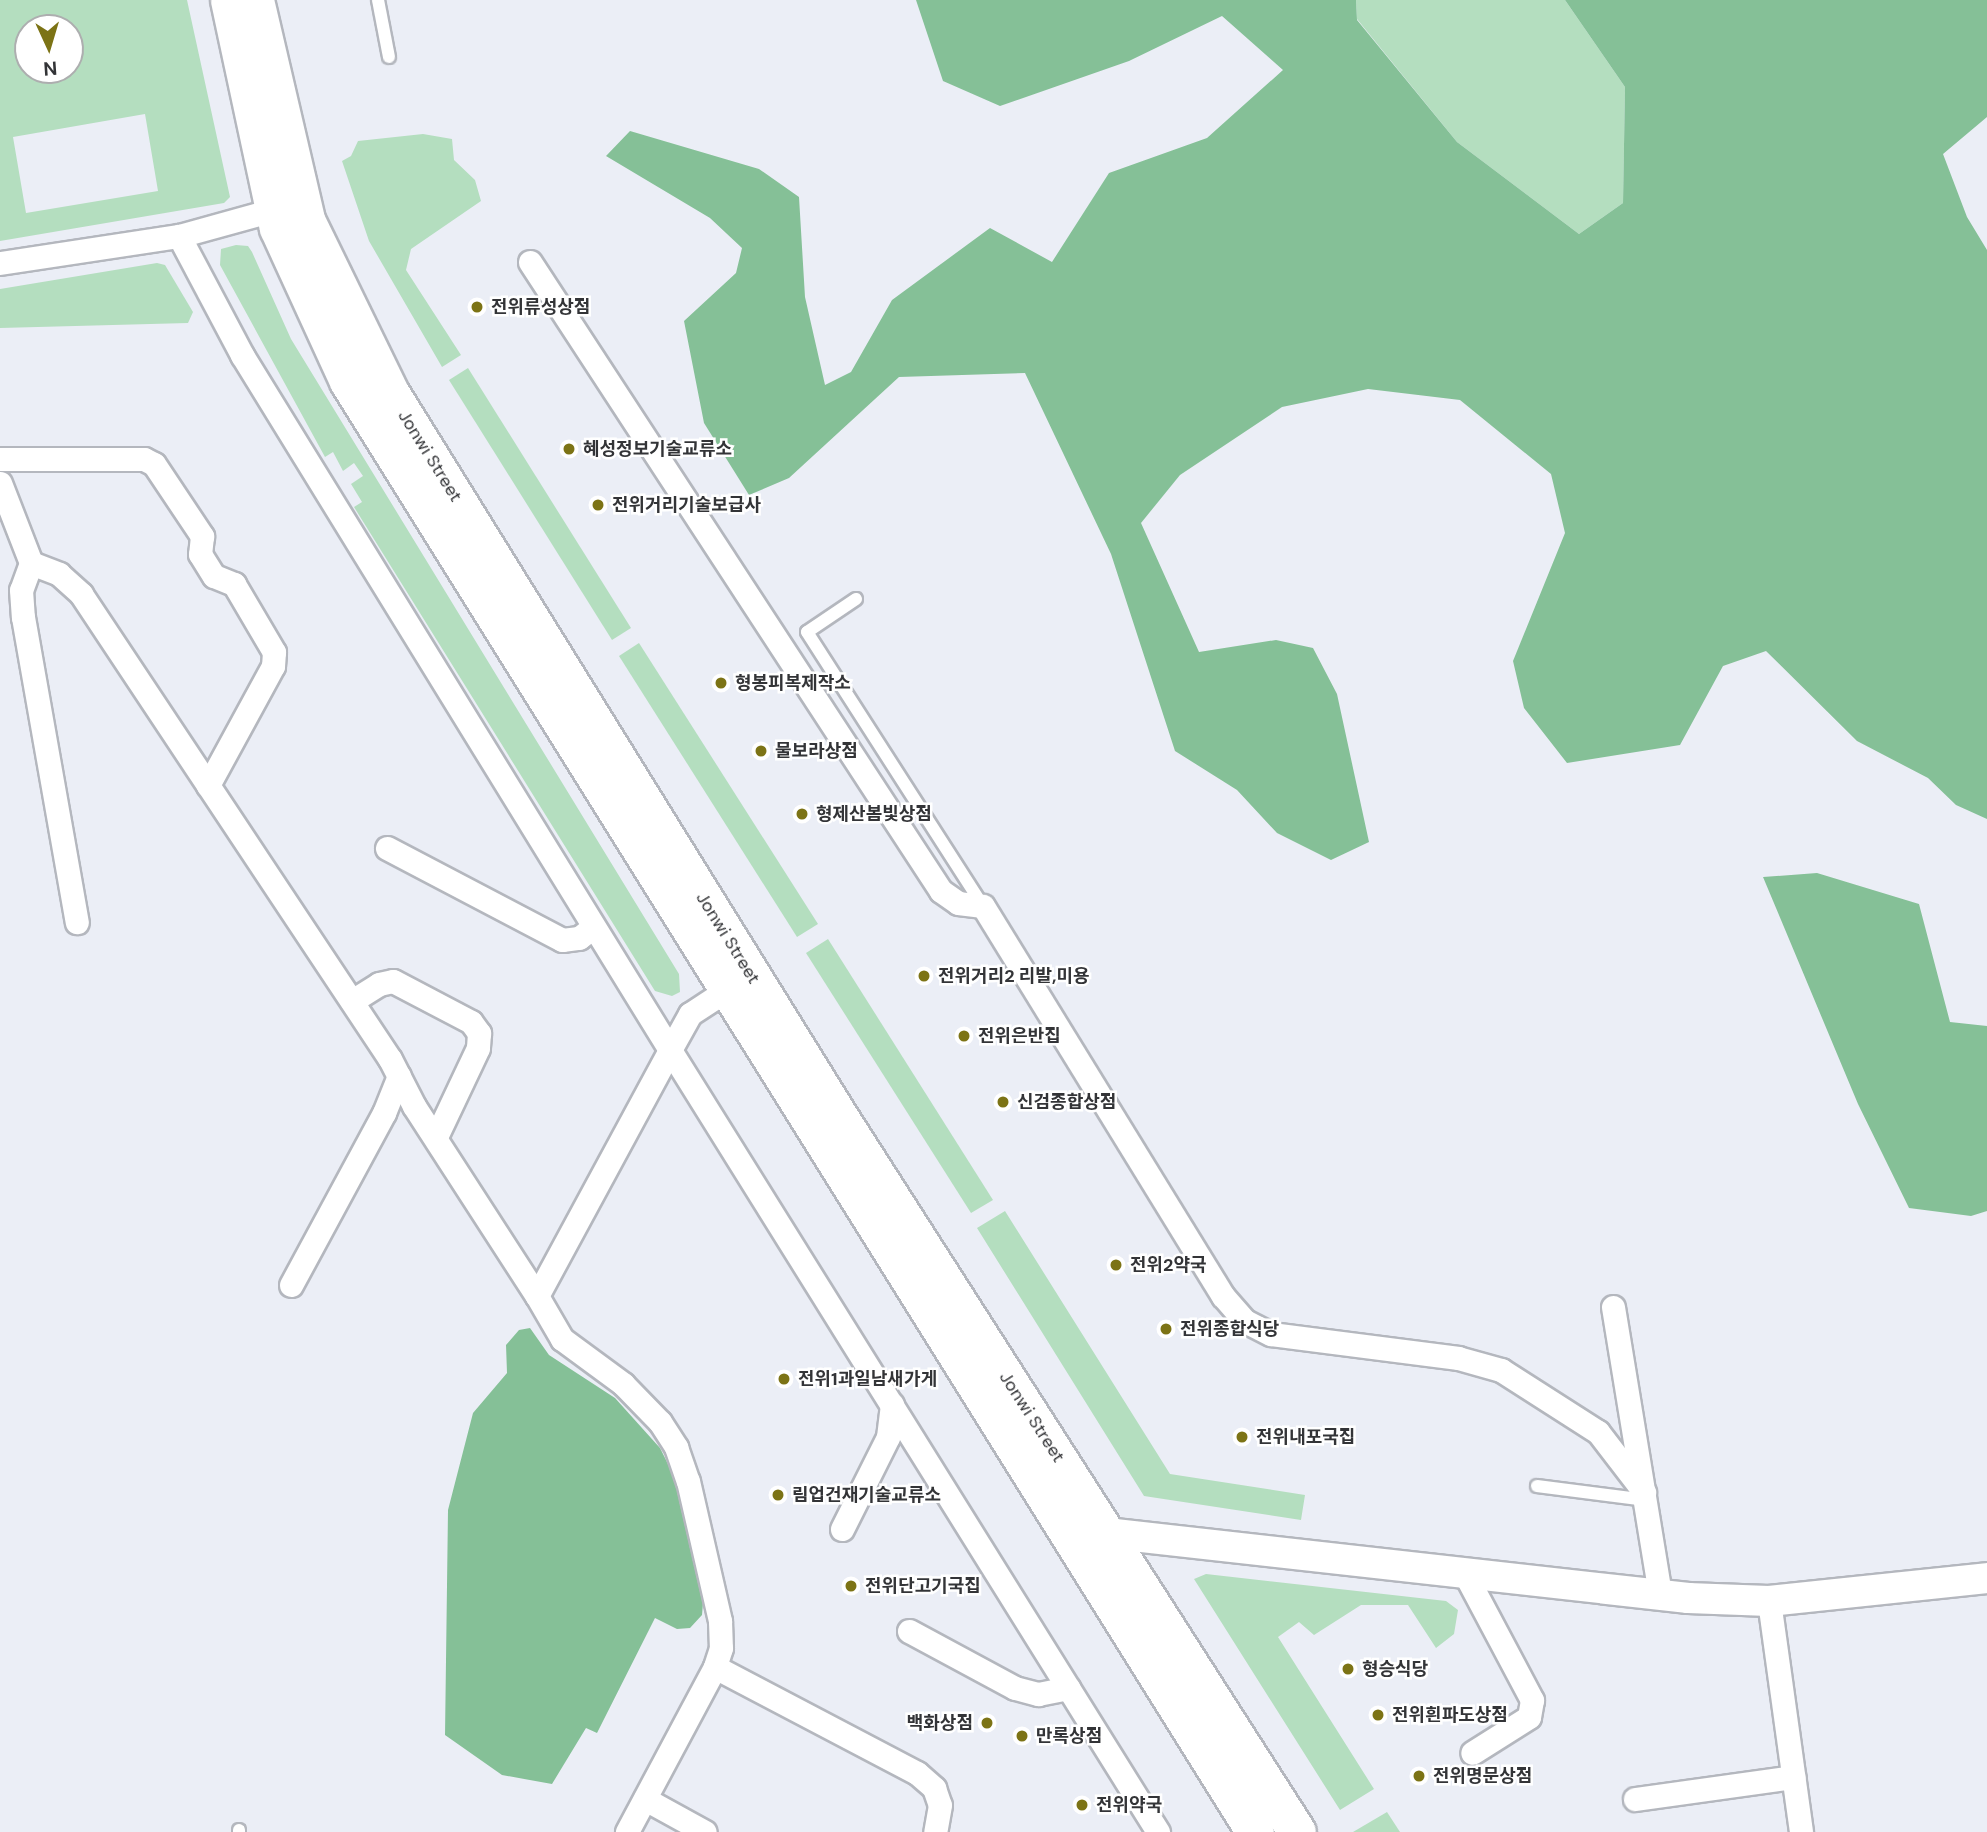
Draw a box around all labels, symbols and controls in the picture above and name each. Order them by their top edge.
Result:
north arrow [14,14,84,84]
text: N [43,55,58,81]
place label: 전위류성상점 [491,296,590,318]
marker: 전위류성상점 [469,299,485,315]
street label: Jonwi Street [393,406,467,506]
place label: 혜성정보기술교류소 [583,438,732,460]
marker: 혜성정보기술교류소 [561,441,577,457]
place label: 전위거리기술보급사 [612,494,761,516]
marker: 전위거리기술보급사 [590,497,606,513]
place label: 형봉피복제작소 [735,672,851,694]
marker: 형봉피복제작소 [713,675,729,691]
place label: 물보라상점 [775,740,858,762]
marker: 물보라상점 [753,743,769,759]
place label: 형제산봄빛상점 [816,803,932,825]
marker: 형제산봄빛상점 [794,806,810,822]
street label: Jonwi Street [691,888,765,988]
place label: 전위거리2 리발,미용 [938,965,1090,987]
marker: 전위거리2 리발,미용 [916,968,932,984]
place label: 전위은반집 [978,1025,1061,1047]
marker: 전위은반집 [956,1028,972,1044]
place label: 신검종합상점 [1017,1091,1116,1113]
marker: 신검종합상점 [995,1094,1011,1110]
place label: 전위2약국 [1130,1254,1207,1276]
marker: 전위2약국 [1108,1257,1124,1273]
place label: 전위종합식당 [1180,1318,1279,1340]
marker: 전위종합식당 [1158,1321,1174,1337]
place label: 전위1과일남새가게 [798,1368,937,1390]
street label: Jonwi Street [995,1368,1069,1466]
marker: 전위1과일남새가게 [776,1371,792,1387]
place label: 전위내포국집 [1256,1426,1355,1448]
marker: 전위내포국집 [1234,1429,1250,1445]
place label: 림업건재기술교류소 [792,1484,941,1506]
marker: 림업건재기술교류소 [770,1487,786,1503]
place label: 전위단고기국집 [865,1575,981,1597]
marker: 전위단고기국집 [843,1578,859,1594]
place label: 형승식당 [1362,1658,1428,1680]
marker: 형승식당 [1340,1661,1356,1677]
place label: 전위흰파도상점 [1392,1704,1508,1726]
marker: 전위흰파도상점 [1370,1707,1386,1723]
place label: 백화상점 [907,1712,973,1734]
marker: 백화상점 [979,1715,995,1731]
place label: 만록상점 [1036,1725,1102,1747]
marker: 만록상점 [1014,1728,1030,1744]
place label: 전위명문상점 [1433,1765,1532,1787]
marker: 전위명문상점 [1411,1768,1427,1784]
place label: 전위약국 [1096,1794,1162,1816]
marker: 전위약국 [1074,1797,1090,1813]

